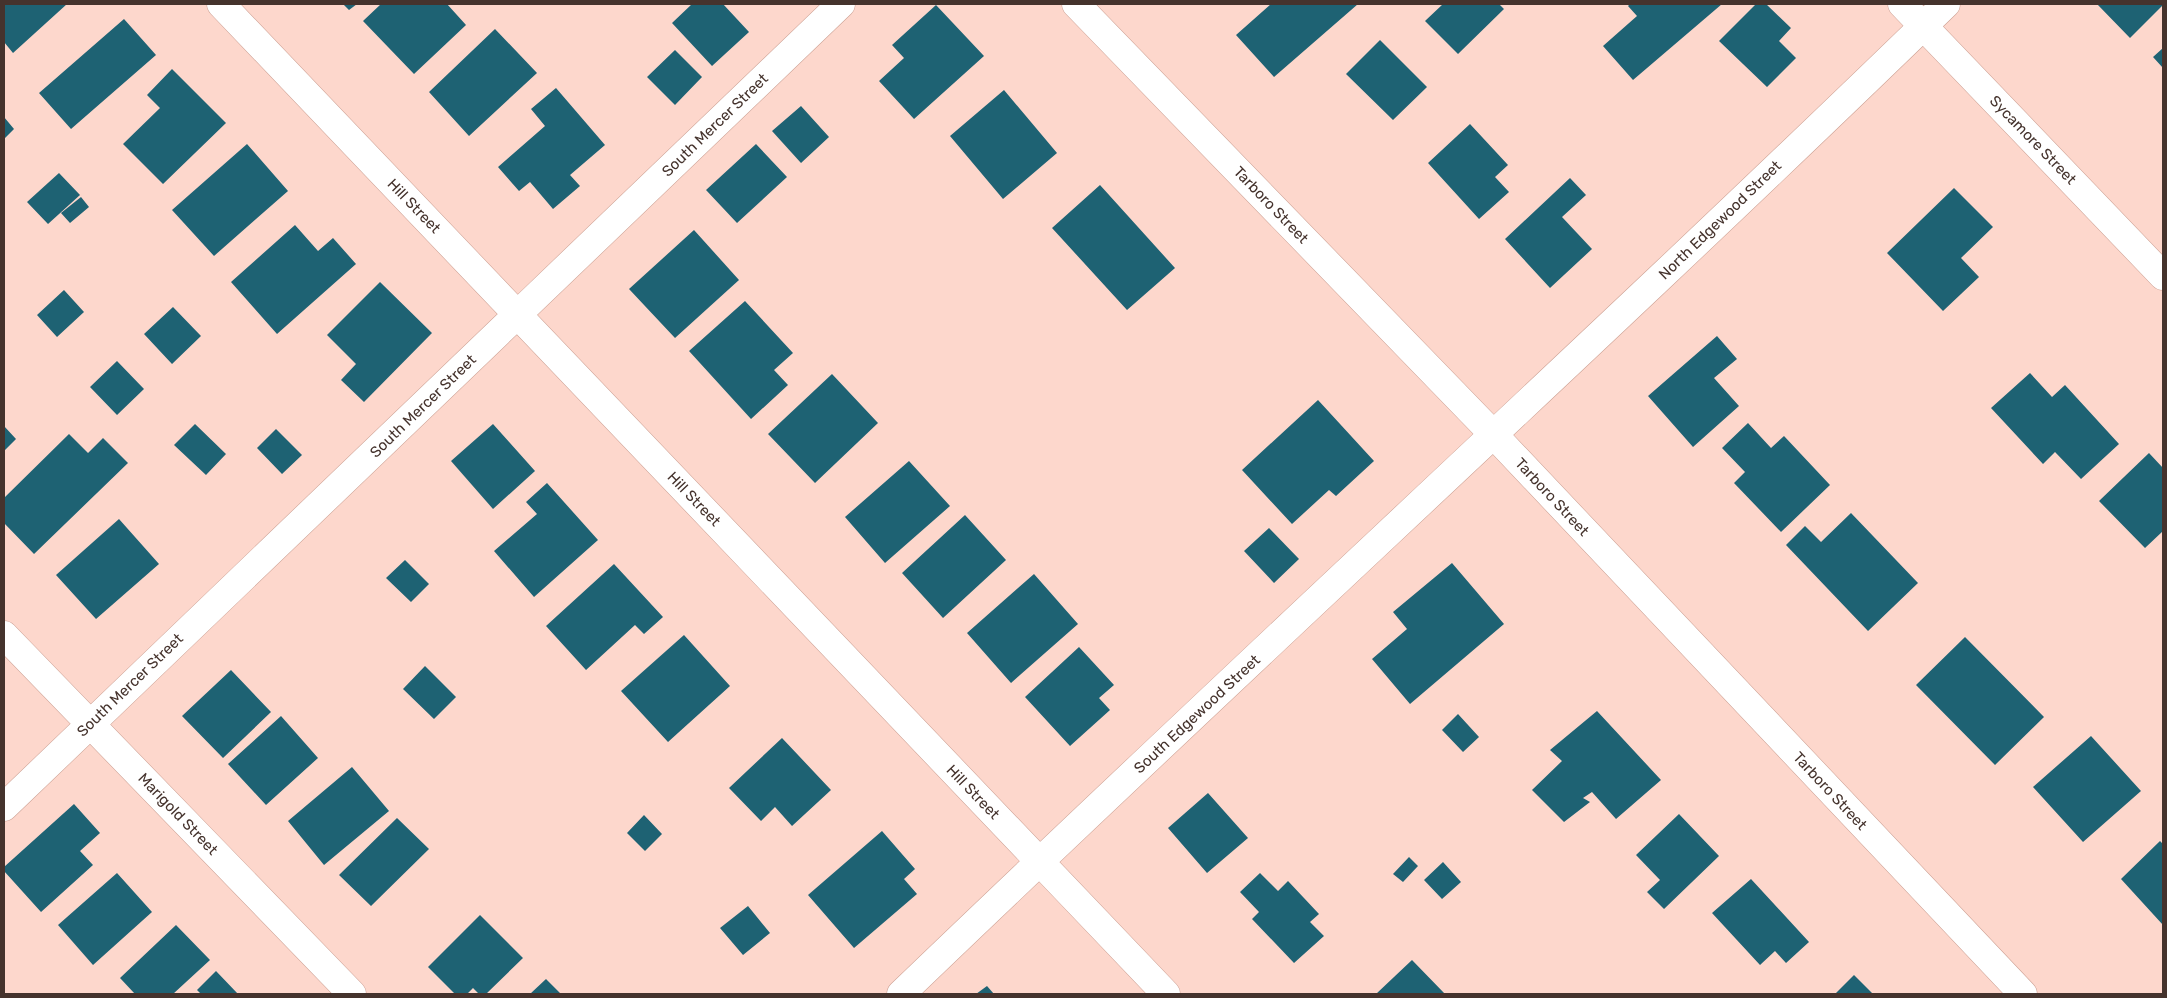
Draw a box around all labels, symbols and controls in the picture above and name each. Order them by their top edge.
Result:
street label: South Mercer Street [658,70,772,180]
street label: Sycamore Street [1986,92,2080,188]
street label: North Edgewood Street [1655,157,1785,283]
street label: Tarboro Street [1230,163,1312,247]
street label: Hill Street [384,175,444,237]
street label: South Mercer Street [366,351,480,461]
street label: Tarboro Street [1511,454,1593,540]
street label: Hill Street [664,468,724,530]
street label: South Mercer Street [73,630,187,740]
street label: South Edgewood Street [1130,651,1264,777]
street label: Tarboro Street [1789,748,1871,834]
street label: Hill Street [943,761,1003,823]
street label: Marigold Street [134,769,222,859]

